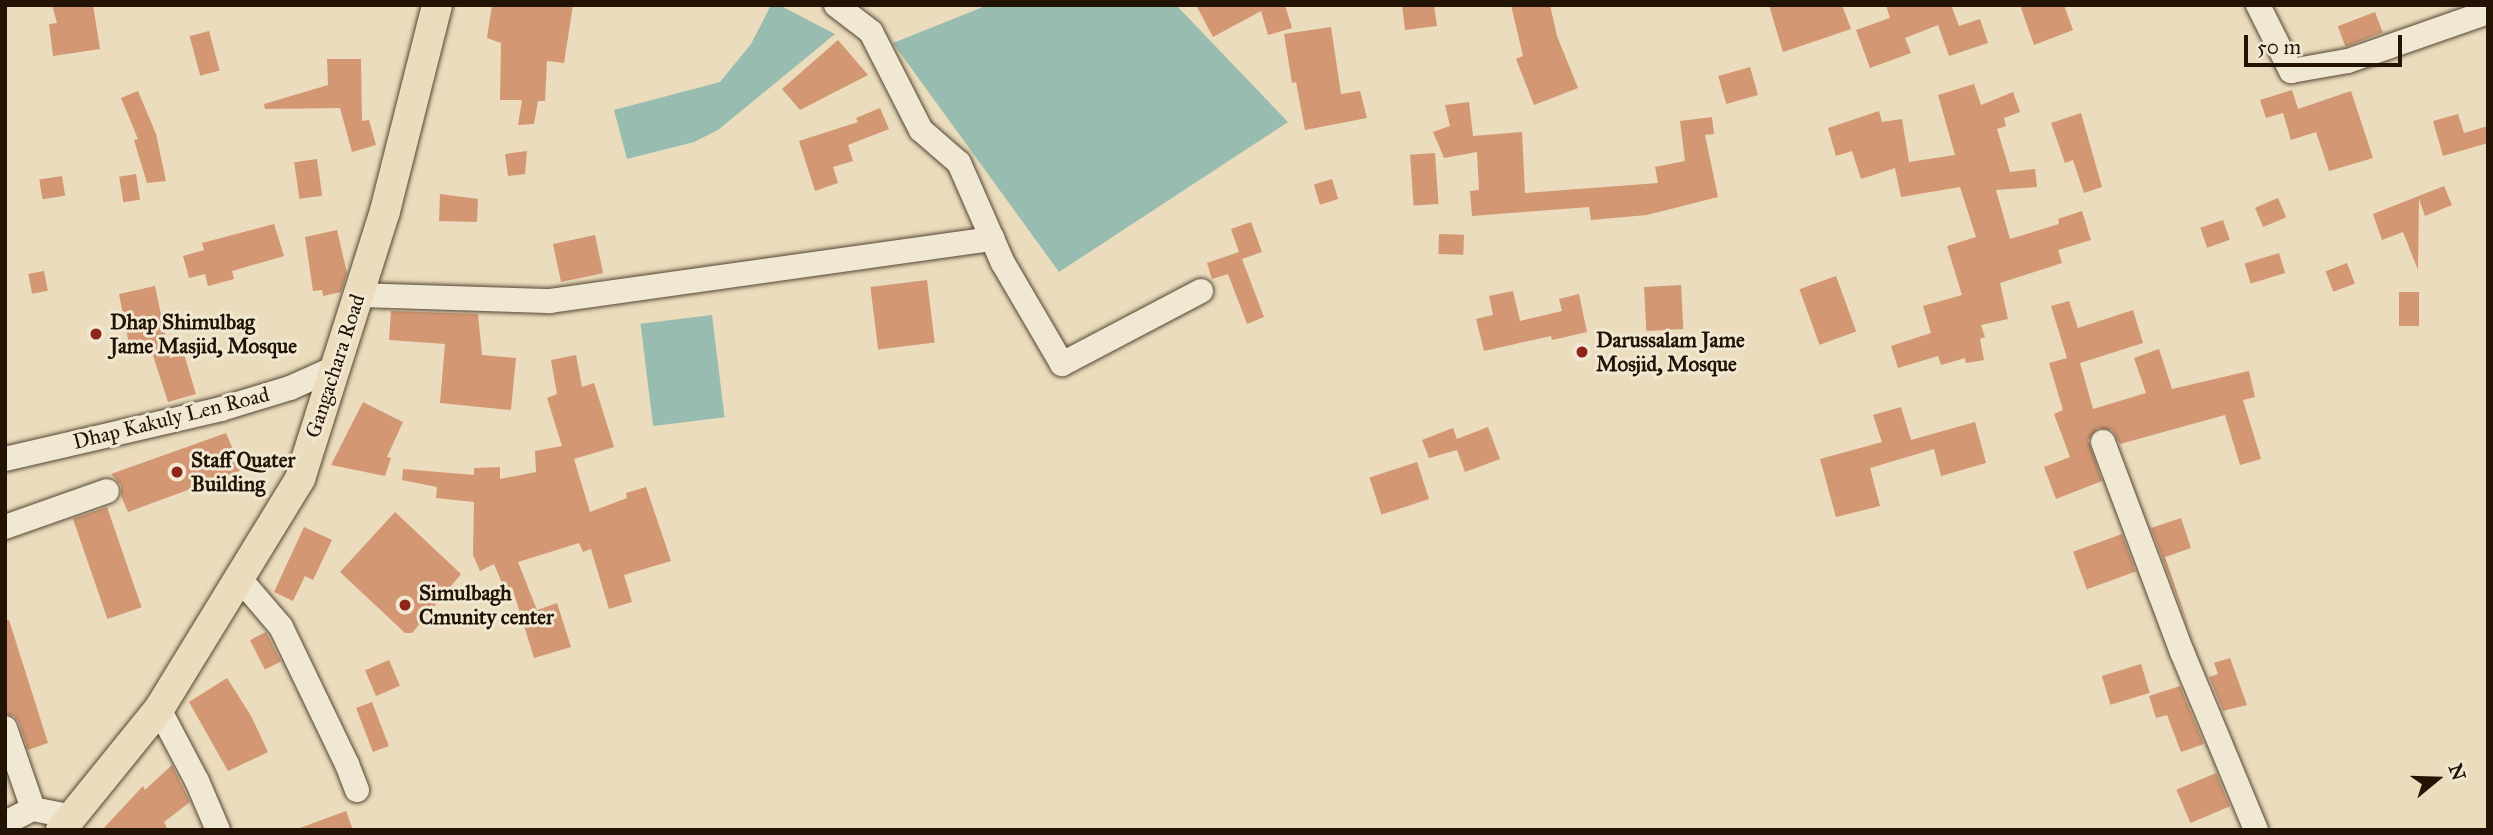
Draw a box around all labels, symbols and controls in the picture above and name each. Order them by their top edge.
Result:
scale bar [2248,21,2406,65]
text: 50 m [2257,34,2301,60]
street label: Gangachara Road [300,291,370,441]
place label: Dhap Shimulbag Jame Masjid, Mosque [110,309,297,359]
marker: Dhap Shimulbag Jame Masjid, Mosque [88,326,104,342]
place label: Darussalam Jame Mosjid, Mosque [1596,327,1745,377]
marker: Darussalam Jame Mosjid, Mosque [1574,344,1590,360]
street label: Dhap Kakuly Len Road [70,381,272,455]
place label: Staff Quater Building [191,447,295,497]
marker: Staff Quater Building [169,464,185,480]
place label: Simulbagh Cmunity center [419,580,554,630]
marker: Simulbagh Cmunity center [397,597,413,613]
north arrow [2402,744,2472,814]
text: N [2444,761,2471,783]

